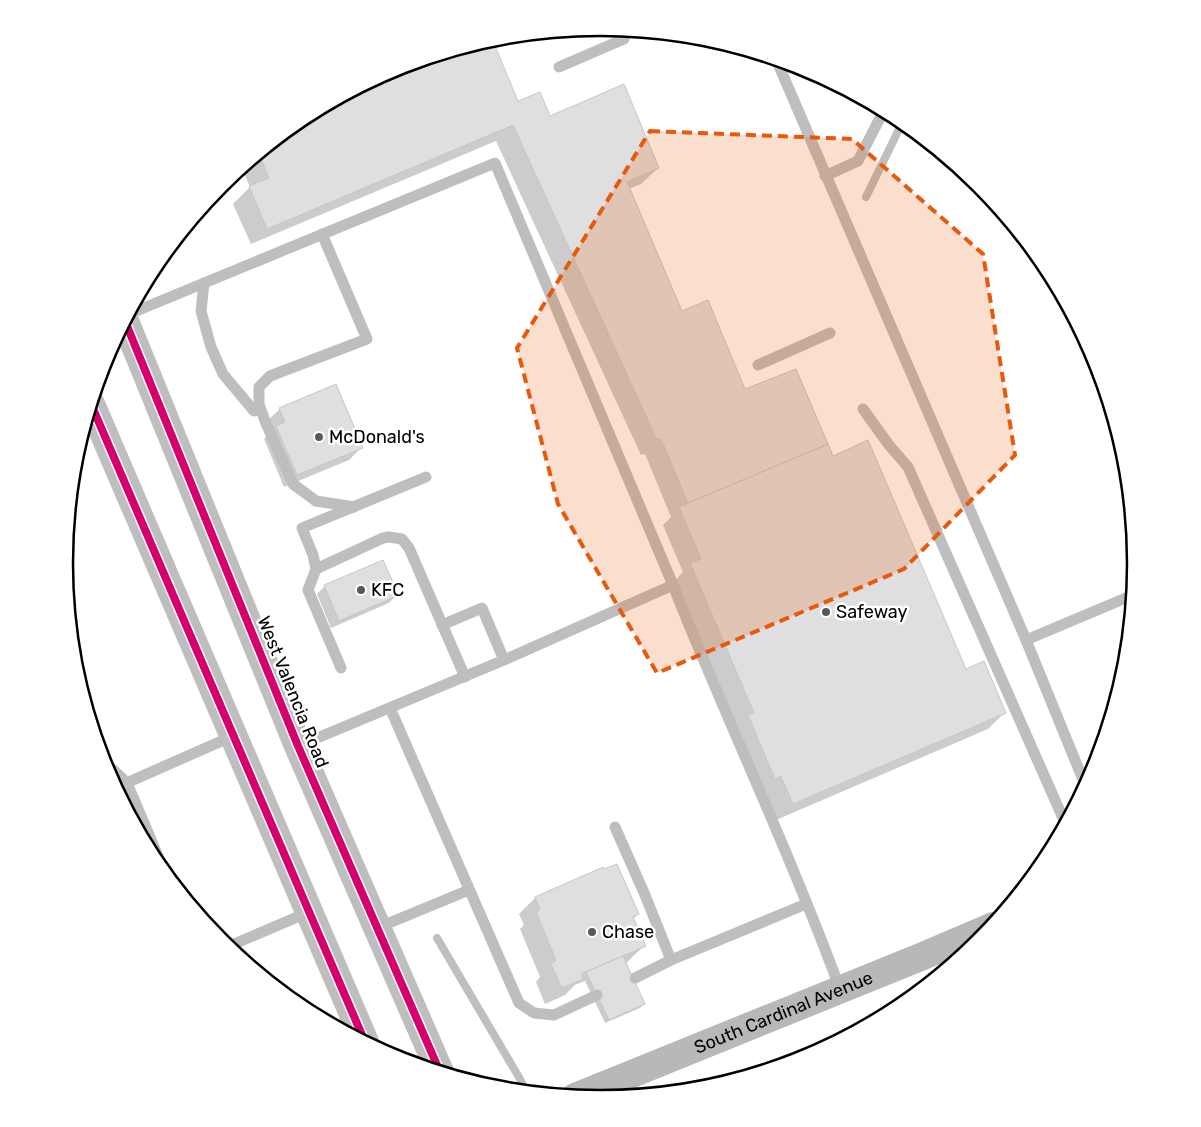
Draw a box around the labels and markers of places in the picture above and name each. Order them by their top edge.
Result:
place label: McDonald's [329,426,425,448]
marker: McDonald's [313,431,325,443]
place label: KFC [371,579,404,601]
marker: KFC [355,584,367,596]
place label: Safeway [836,601,908,623]
marker: Safeway [820,606,832,618]
place label: Chase [602,921,654,943]
marker: Chase [586,926,598,938]

